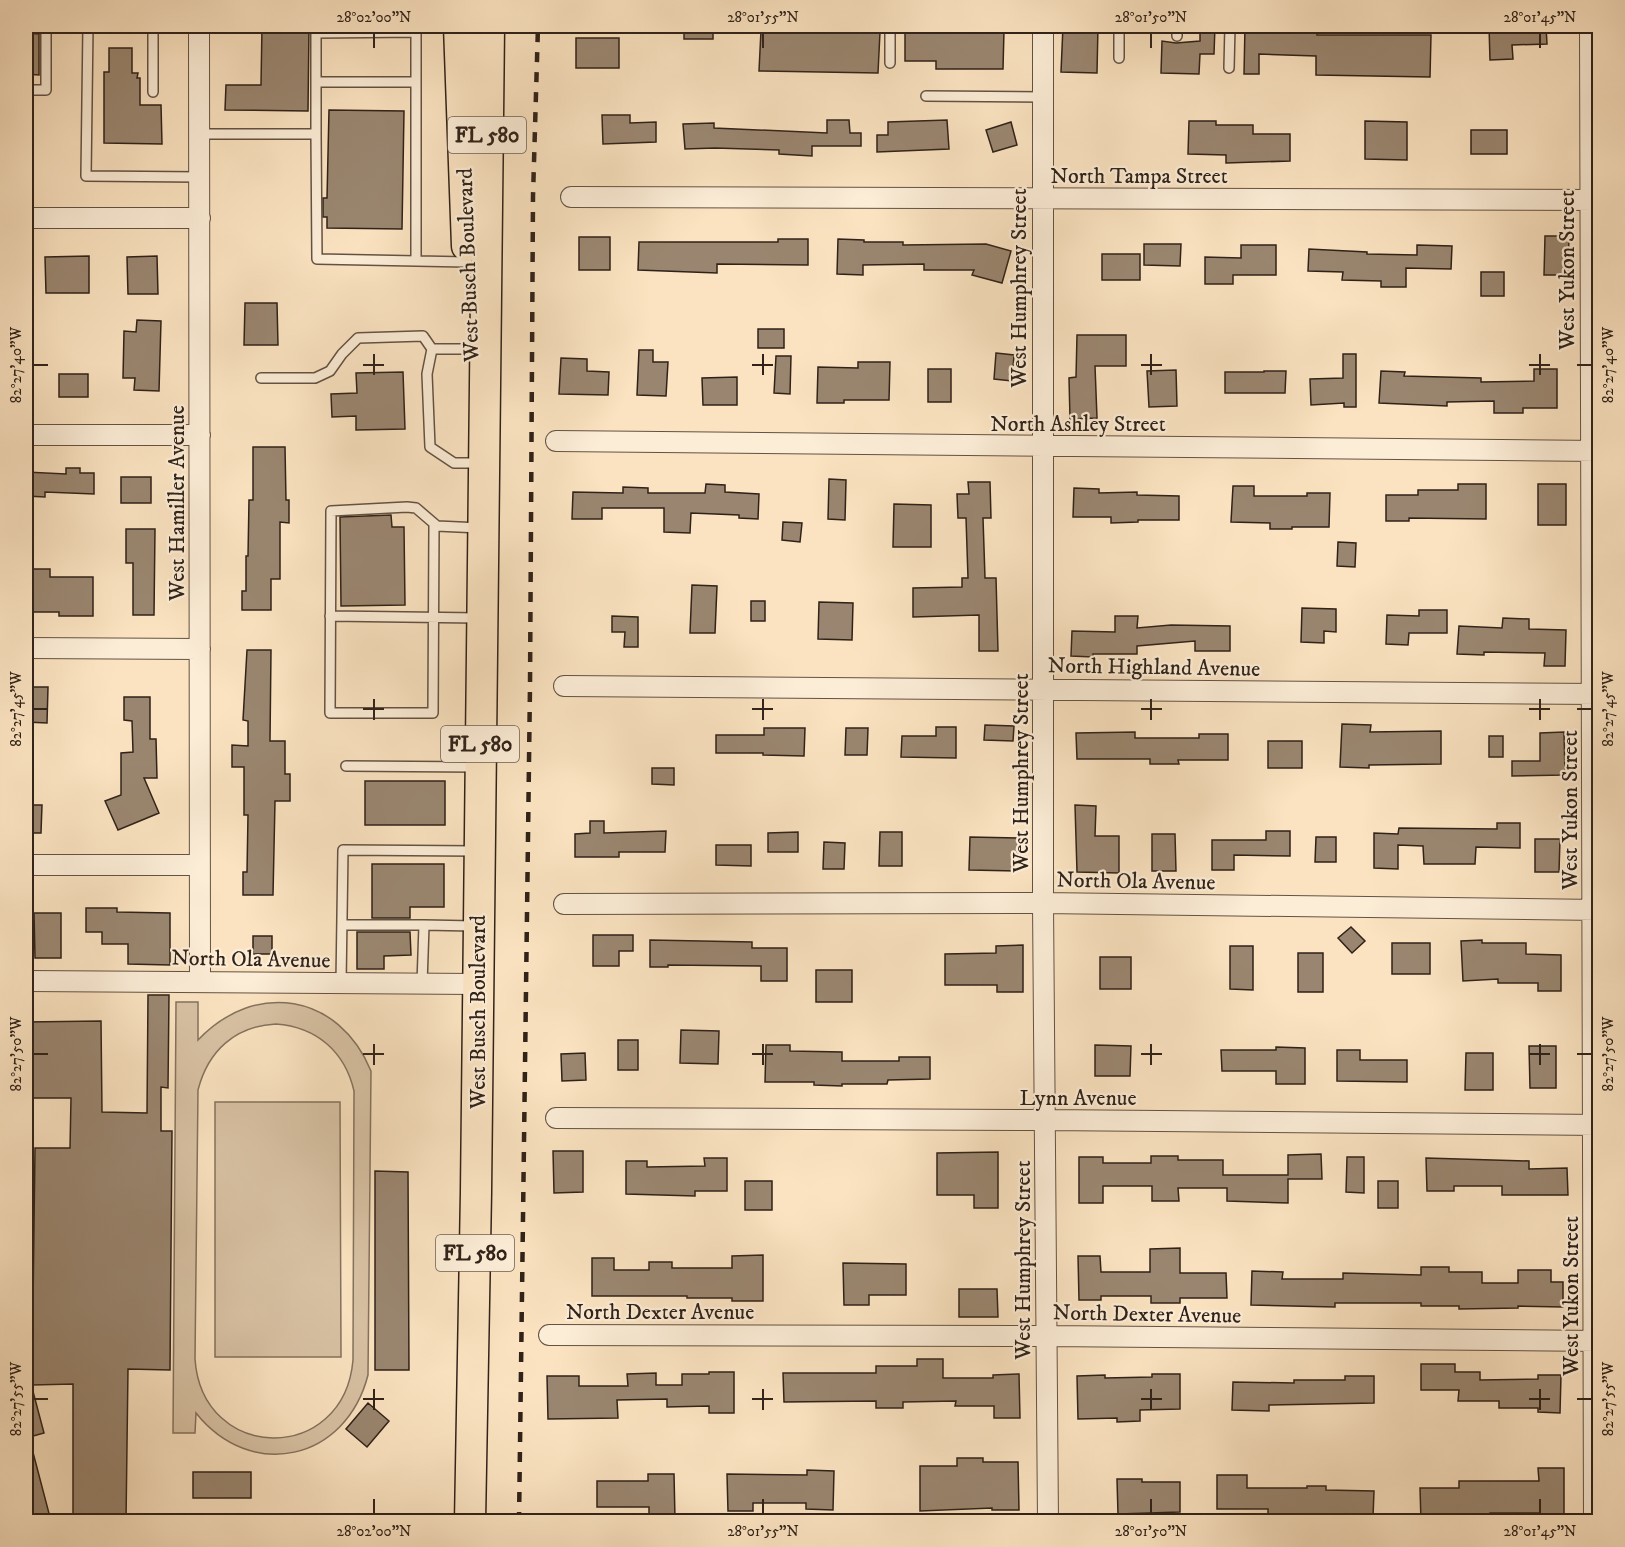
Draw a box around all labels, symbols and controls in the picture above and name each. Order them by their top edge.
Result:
text: 28°02'00"N [337,8,411,27]
text: 28°01'55"N [727,8,799,27]
text: 28°01'50"N [1115,8,1187,27]
text: 28°01'45"N [1504,8,1576,27]
road number: FL 580 [448,117,526,153]
street label: North Tampa Street [1050,163,1228,190]
street label: West Busch Boulevard [452,168,485,363]
street label: West Humphrey Street [1006,188,1033,389]
street label: West Yukon Street [1554,190,1581,351]
text: 82°27'40"W [7,327,26,403]
text: 82°27'40"W [1599,327,1618,403]
street label: West Hamiller Avenue [164,405,191,602]
street label: North Ashley Street [990,411,1166,438]
street label: North Highland Avenue [1047,652,1261,683]
text: 82°27'45"W [7,671,26,747]
text: 82°27'45"W [1599,671,1618,747]
street label: West Humphrey Street [1008,673,1035,874]
road number: FL 580 [441,726,519,762]
street label: West Yukon Street [1557,730,1584,891]
street label: North Ola Avenue [1056,867,1216,896]
street label: West Busch Boulevard [465,915,492,1110]
street label: North Ola Avenue [171,945,331,974]
text: 82°27'50"W [7,1016,26,1092]
text: 82°27'50"W [1599,1016,1618,1092]
street label: Lynn Avenue [1019,1085,1137,1112]
street label: West Humphrey Street [1010,1160,1037,1361]
street label: West Yukon Street [1558,1216,1585,1377]
road number: FL 580 [436,1235,514,1271]
street label: North Dexter Avenue [566,1299,754,1326]
street label: North Dexter Avenue [1052,1299,1241,1330]
text: 82°27'55"W [7,1361,26,1436]
text: 82°27'55"W [1599,1361,1618,1436]
text: 28°02'00"N [337,1522,411,1541]
text: 28°01'55"N [727,1522,799,1541]
text: 28°01'50"N [1115,1522,1187,1541]
text: 28°01'45"N [1504,1522,1576,1541]

